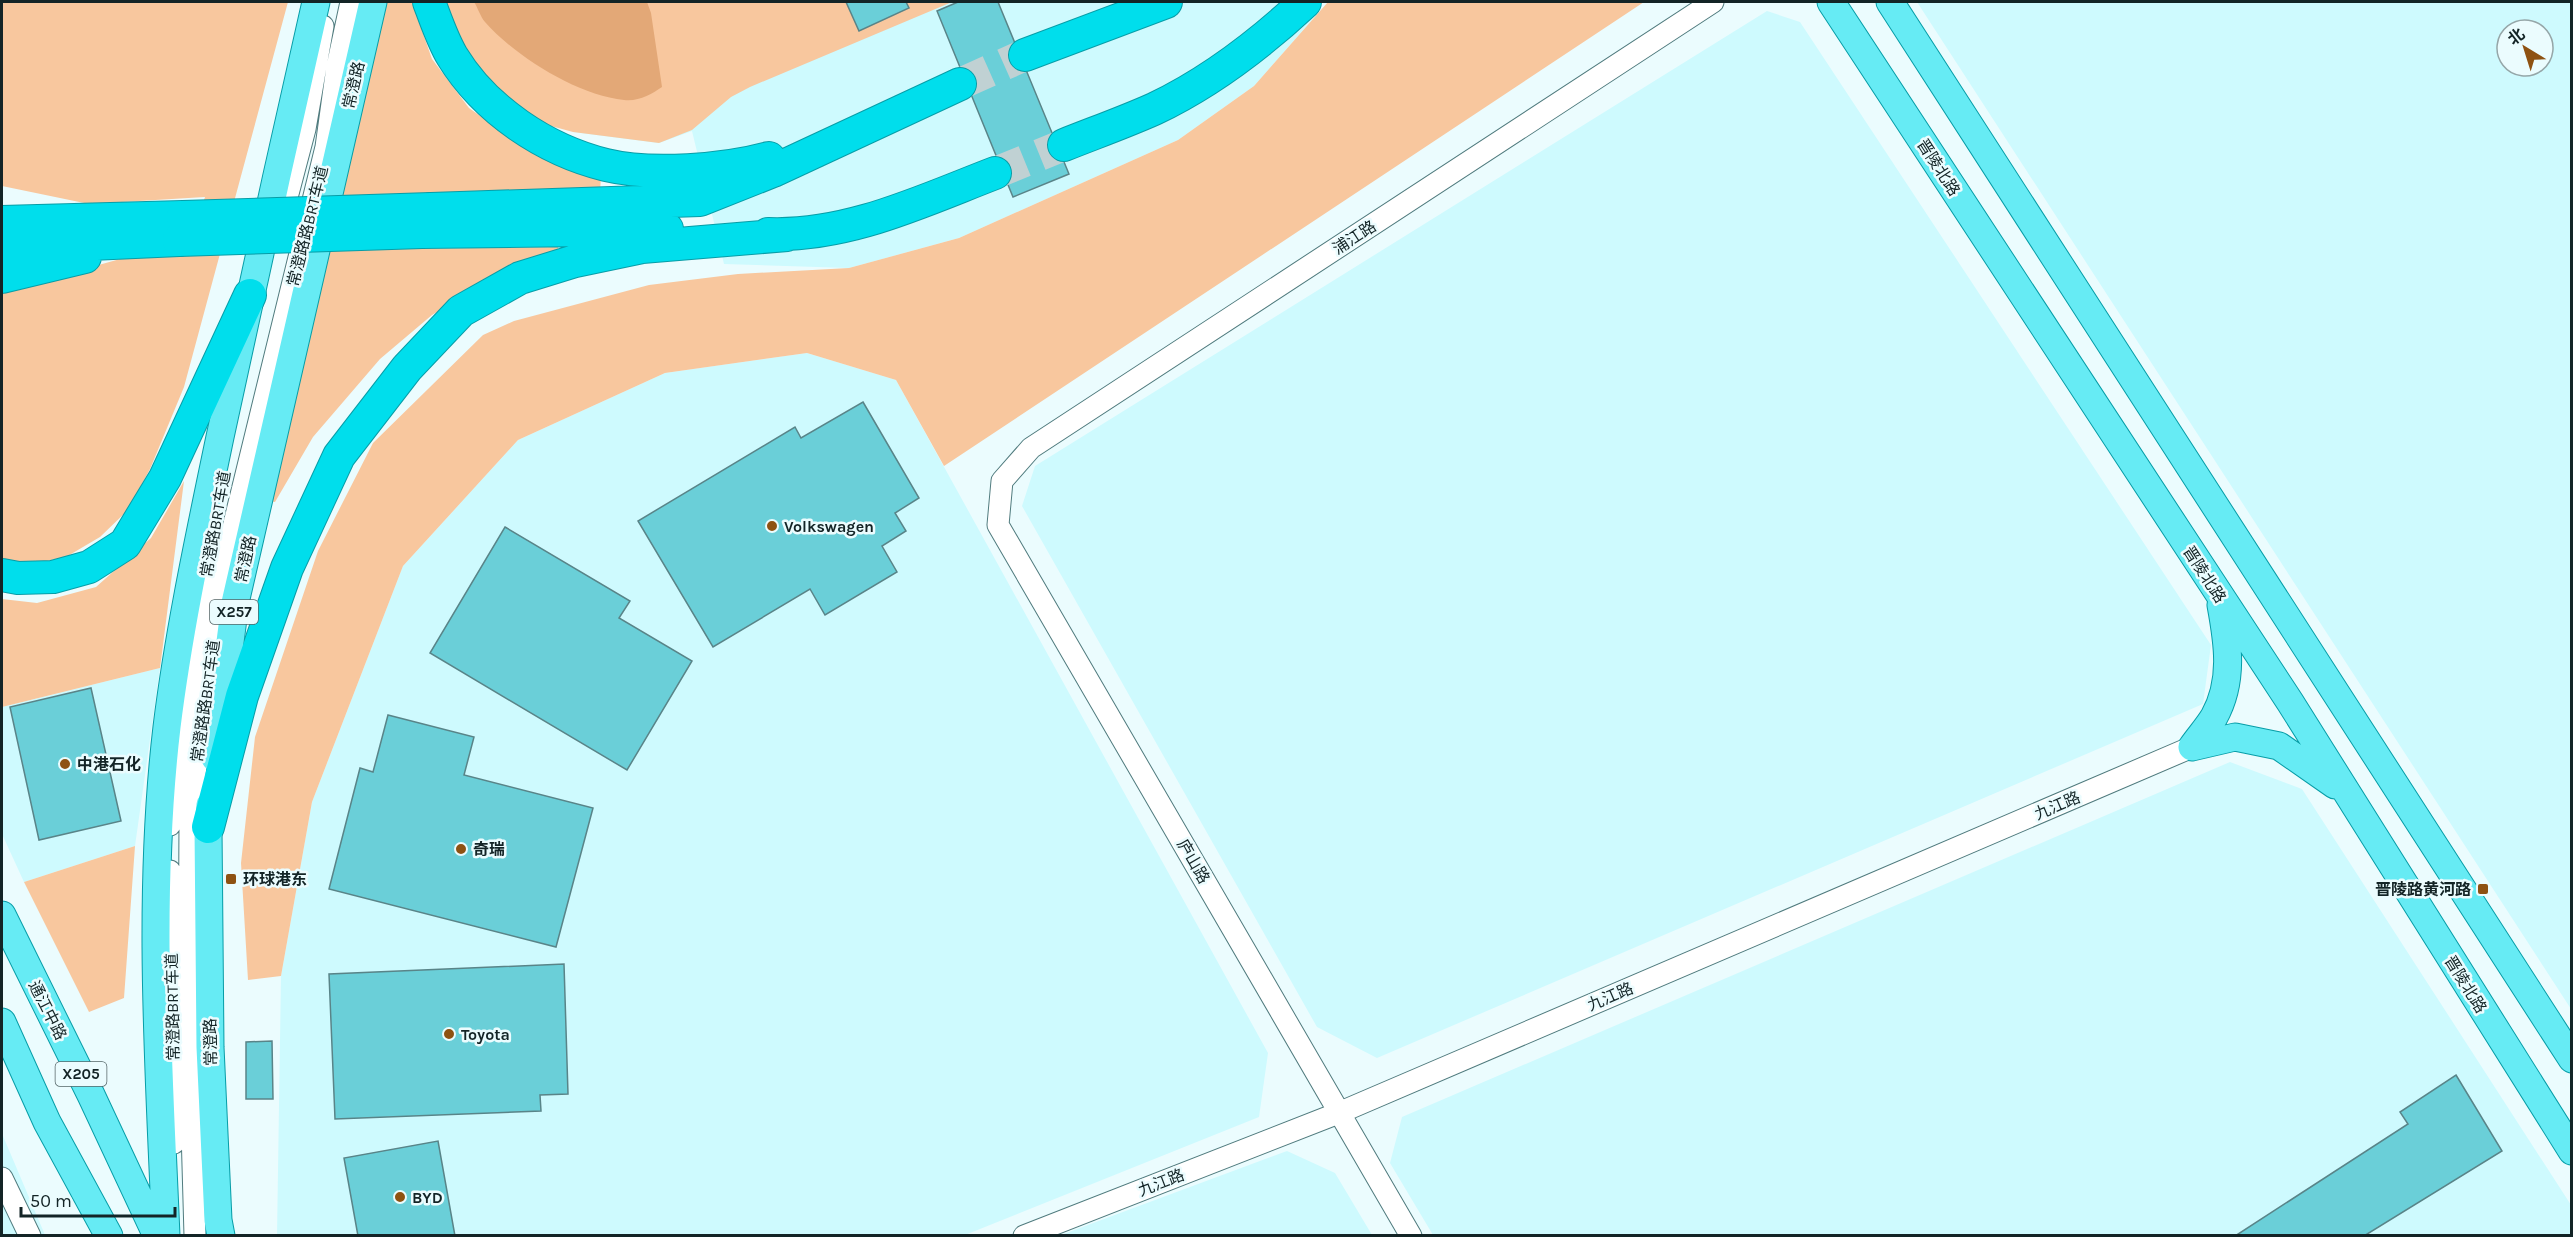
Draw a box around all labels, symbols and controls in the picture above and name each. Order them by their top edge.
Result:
north arrow [2495,18,2555,78]
text: 北 [2504,24,2528,49]
street label: 常澄路 [339,60,368,111]
street label: 晋陵北路 [1913,135,1964,199]
street label: 常澄路路BRT车道 [283,164,332,288]
street label: 浦江路 [1329,216,1380,258]
street label: 常澄路BRT车道 [197,469,234,579]
place label: Volkswagen [784,517,874,536]
marker: Volkswagen [765,519,779,533]
street label: 常澄路 [231,534,260,585]
street label: 晋陵北路 [2179,542,2230,606]
road number: X257 [210,600,258,624]
street label: 常澄路路BRT车道 [187,638,224,764]
place label: 中港石化 [77,755,141,774]
marker: 中港石化 [58,757,72,771]
street label: 九江路 [2031,787,2083,824]
street label: 庐山路 [1173,836,1214,887]
place label: 奇瑞 [473,840,505,859]
marker: 奇瑞 [454,842,468,856]
place label: 环球港东 [243,870,307,889]
marker: 环球港东 [224,872,238,886]
place label: 晋陵路黄河路 [2375,880,2471,899]
marker: 晋陵路黄河路 [2476,882,2490,896]
street label: 晋陵北路 [2441,952,2491,1016]
street label: 常澄路BRT车道 [162,953,183,1061]
street label: 通江中路 [25,977,71,1043]
street label: 九江路 [1584,978,1636,1015]
street label: 常澄路 [201,1018,220,1066]
place label: Toyota [461,1025,510,1044]
marker: Toyota [442,1027,456,1041]
road number: X205 [56,1062,106,1086]
street label: 九江路 [1135,1165,1187,1200]
scale bar [21,1180,176,1218]
place label: BYD [412,1188,443,1207]
text: 50 m [30,1190,72,1212]
marker: BYD [393,1190,407,1204]

